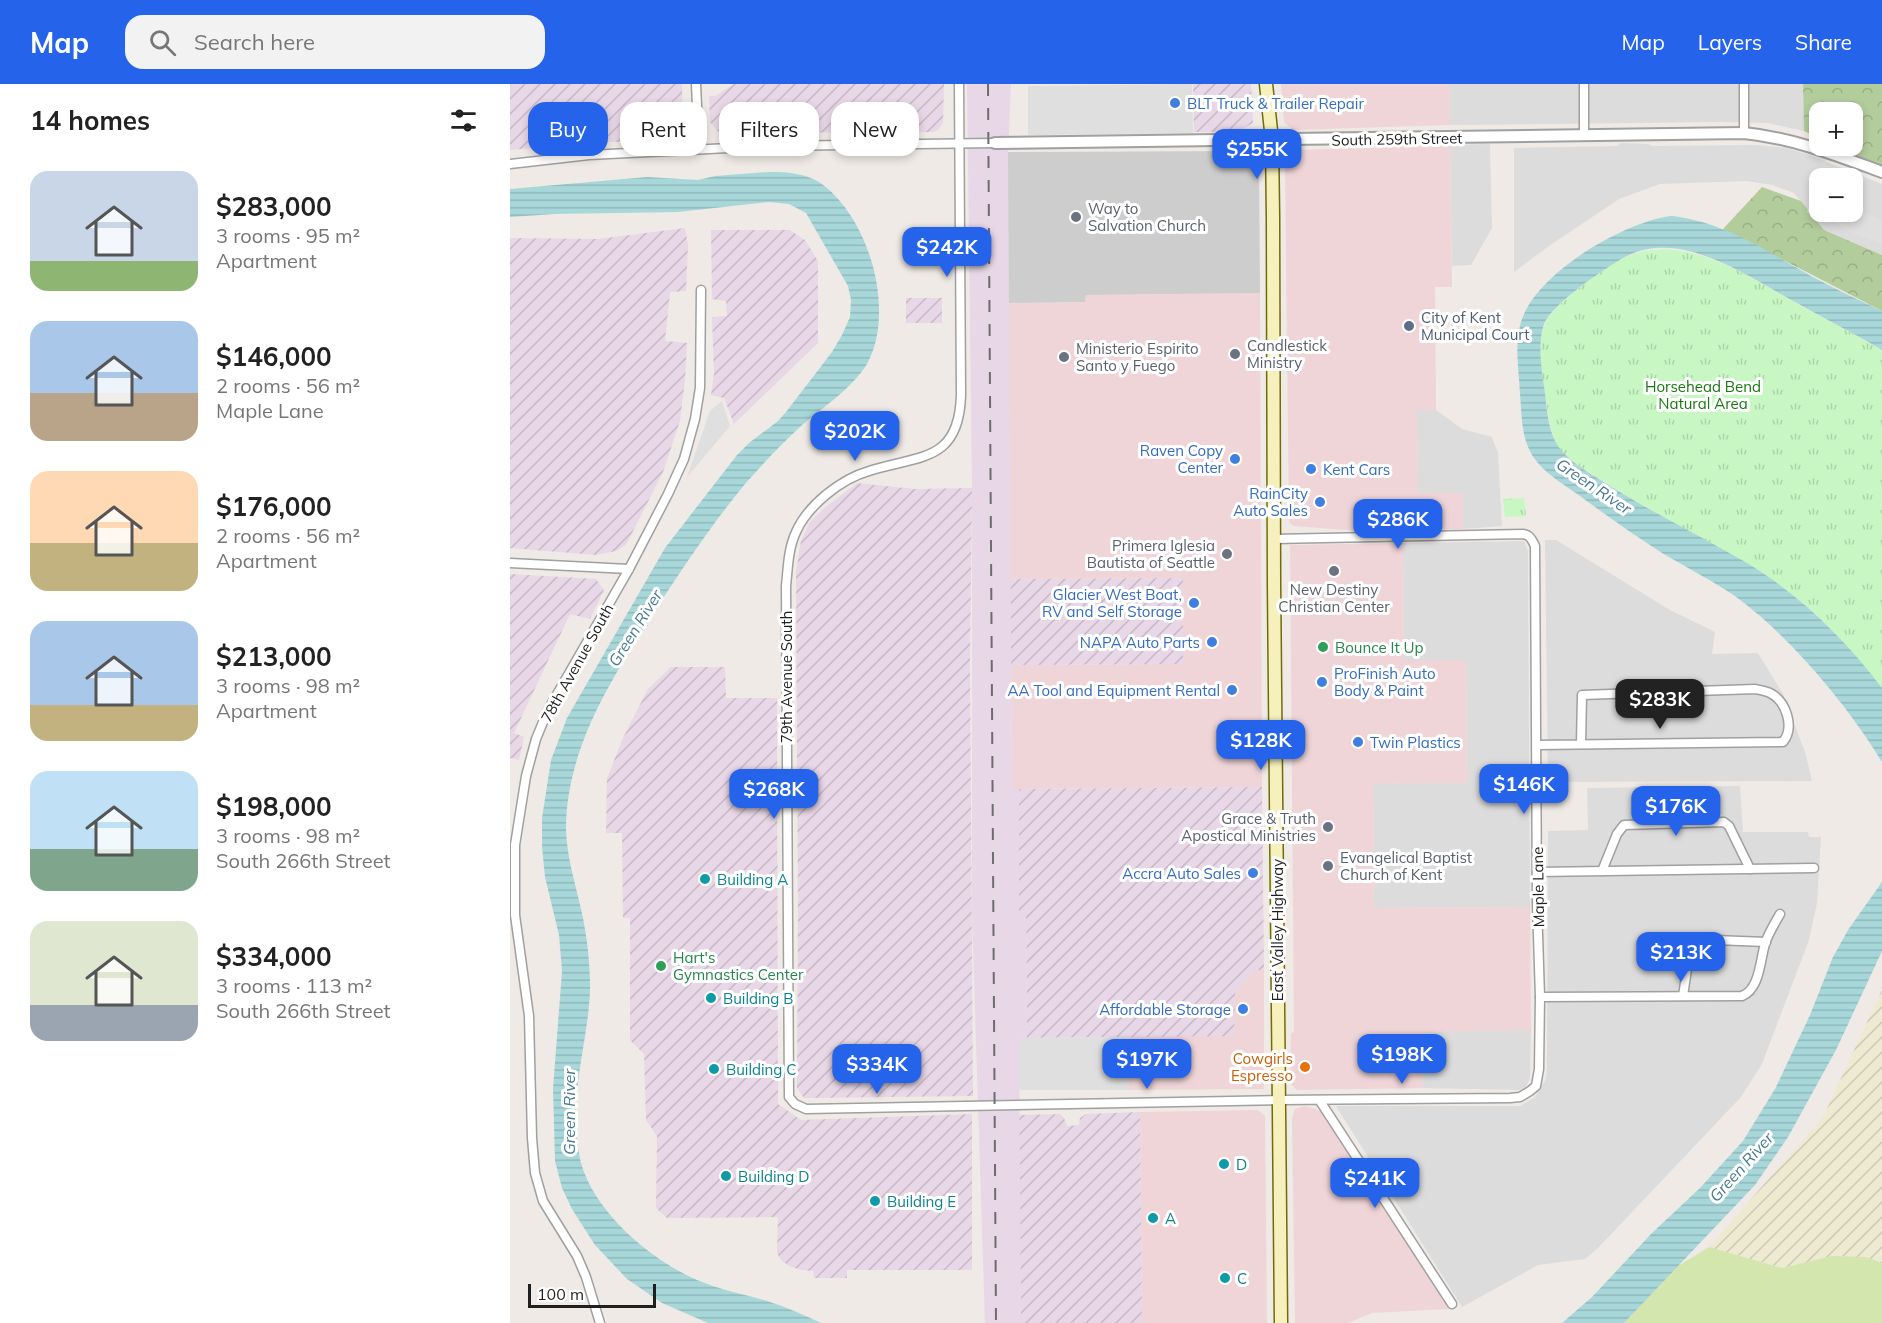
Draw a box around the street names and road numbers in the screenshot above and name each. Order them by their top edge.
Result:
street label: South 259th Street [1331,128,1463,150]
street label: 78th Avenue South [537,600,617,726]
street label: 79th Avenue South [777,611,796,743]
street label: Maple Lane [1528,847,1548,927]
street label: East Valley Highway [1268,859,1287,1001]

